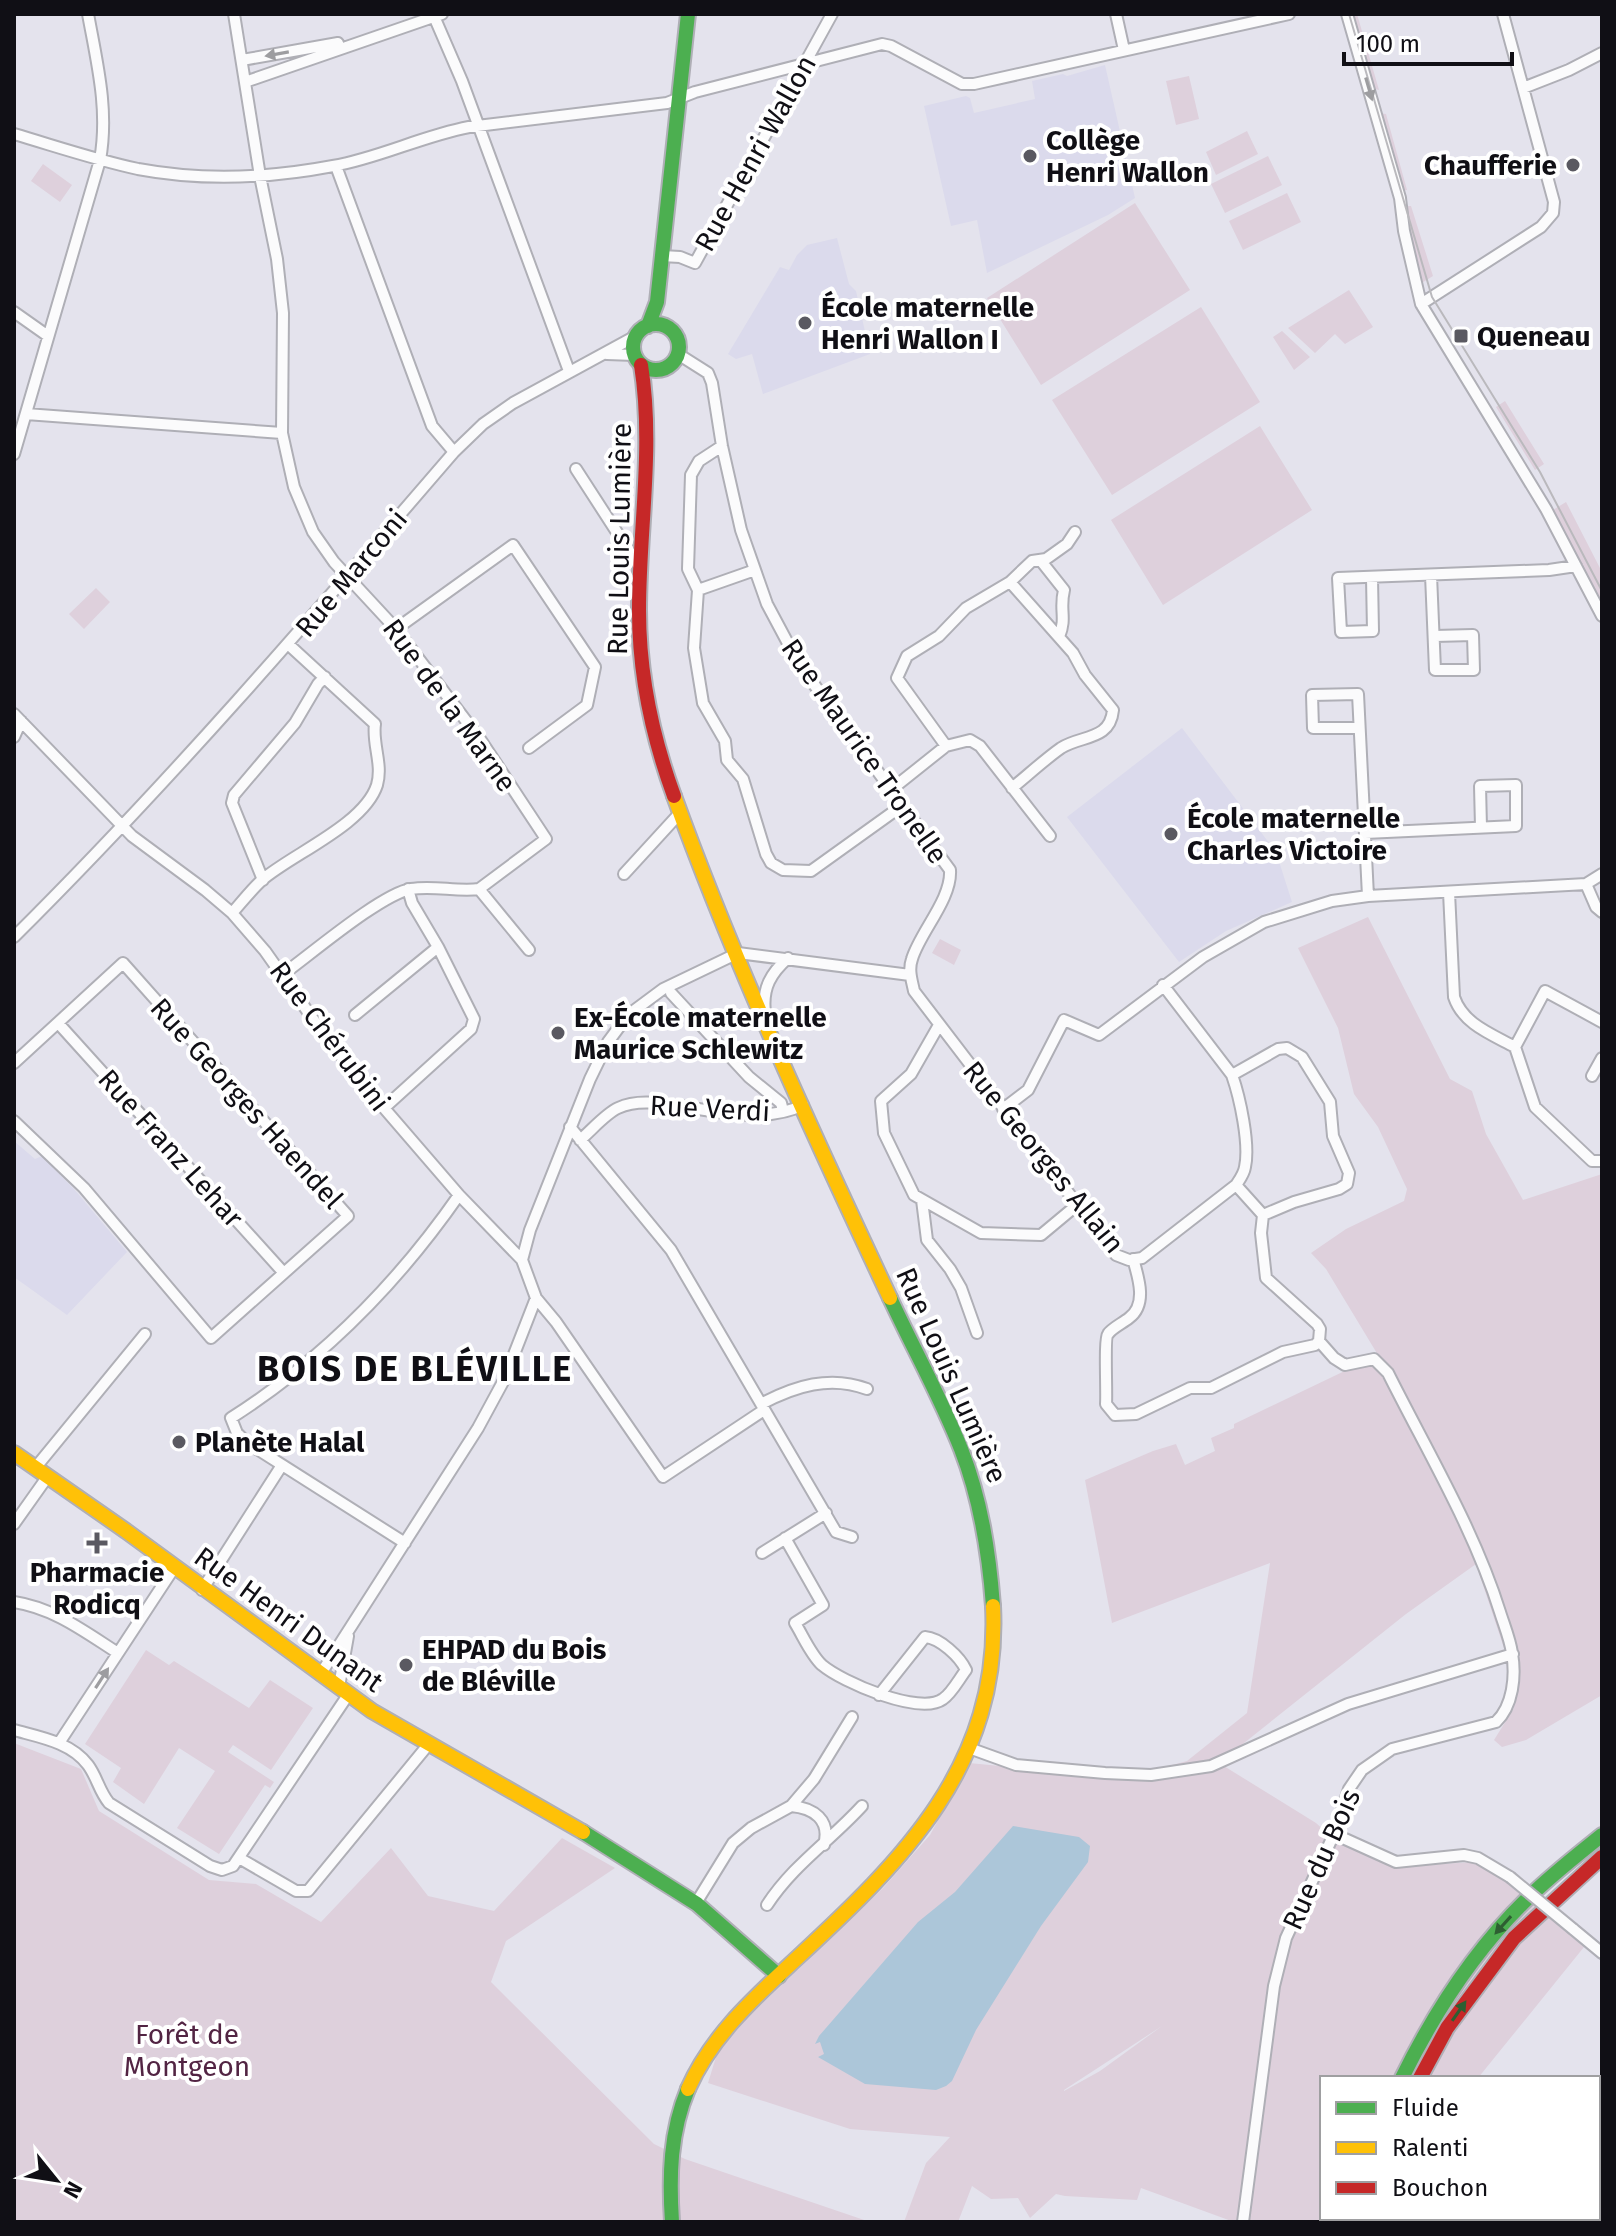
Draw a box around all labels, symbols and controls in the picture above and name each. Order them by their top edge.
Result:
scale bar [1344,16,1512,66]
text: 100 m [1356,30,1420,58]
one-way arrow [264,48,289,60]
street label: Rue Henri Wallon [688,49,823,257]
one-way arrow [1363,77,1375,102]
place label: Collège Henri Wallon [1046,124,1209,189]
marker: Collège Henri Wallon [1021,147,1039,165]
place label: Chaufferie [1424,149,1557,182]
marker: Chaufferie [1564,156,1582,174]
place label: École maternelle Henri Wallon I [821,290,1034,356]
marker: École maternelle Henri Wallon I [796,314,814,332]
place label: Queneau [1477,320,1591,353]
marker: Queneau [1452,327,1470,345]
street label: Rue Louis Lumière [601,423,638,655]
street label: Rue Marconi [288,503,414,644]
street label: Rue de la Marne [376,612,523,798]
street label: Rue Maurice Tronelle [775,633,955,870]
place label: École maternelle Charles Victoire [1187,801,1400,867]
marker: École maternelle Charles Victoire [1162,825,1180,843]
street label: Rue Chérubini [263,955,397,1118]
street label: Rue Georges Haendel [143,991,350,1215]
place label: Ex-École maternelle Maurice Schlewitz [574,1000,827,1066]
marker: Ex-École maternelle Maurice Schlewitz [549,1024,567,1042]
street label: Rue Georges Allain [956,1055,1131,1260]
street label: Rue Franz Lehar [91,1063,250,1234]
street label: Rue Verdi [649,1089,771,1128]
street label: Rue Louis Lumière [889,1262,1014,1488]
district label: BOIS DE BLÉVILLE [257,1346,573,1391]
place label: Planète Halal [195,1426,365,1459]
marker: Planète Halal [170,1433,188,1451]
marker: Pharmacie Rodicq [88,1534,106,1552]
street label: Rue Henri Dunant [188,1540,390,1699]
place label: Pharmacie Rodicq [30,1556,164,1621]
place label: EHPAD du Bois de Bléville [422,1633,606,1698]
marker: EHPAD du Bois de Bléville [397,1656,415,1674]
one-way arrow [94,1667,108,1689]
street label: Rue du Bois [1276,1784,1367,1935]
one-way arrow [1495,1914,1512,1934]
one-way arrow [1451,2000,1466,2021]
park label: Forêt de Montgeon [124,2018,250,2083]
legend [1320,2076,1600,2220]
text: Fluide [1392,2094,1459,2122]
text: Ralenti [1392,2134,1469,2162]
north arrow [16,2140,96,2220]
text: Bouchon [1392,2174,1488,2202]
text: N [58,2177,88,2203]

